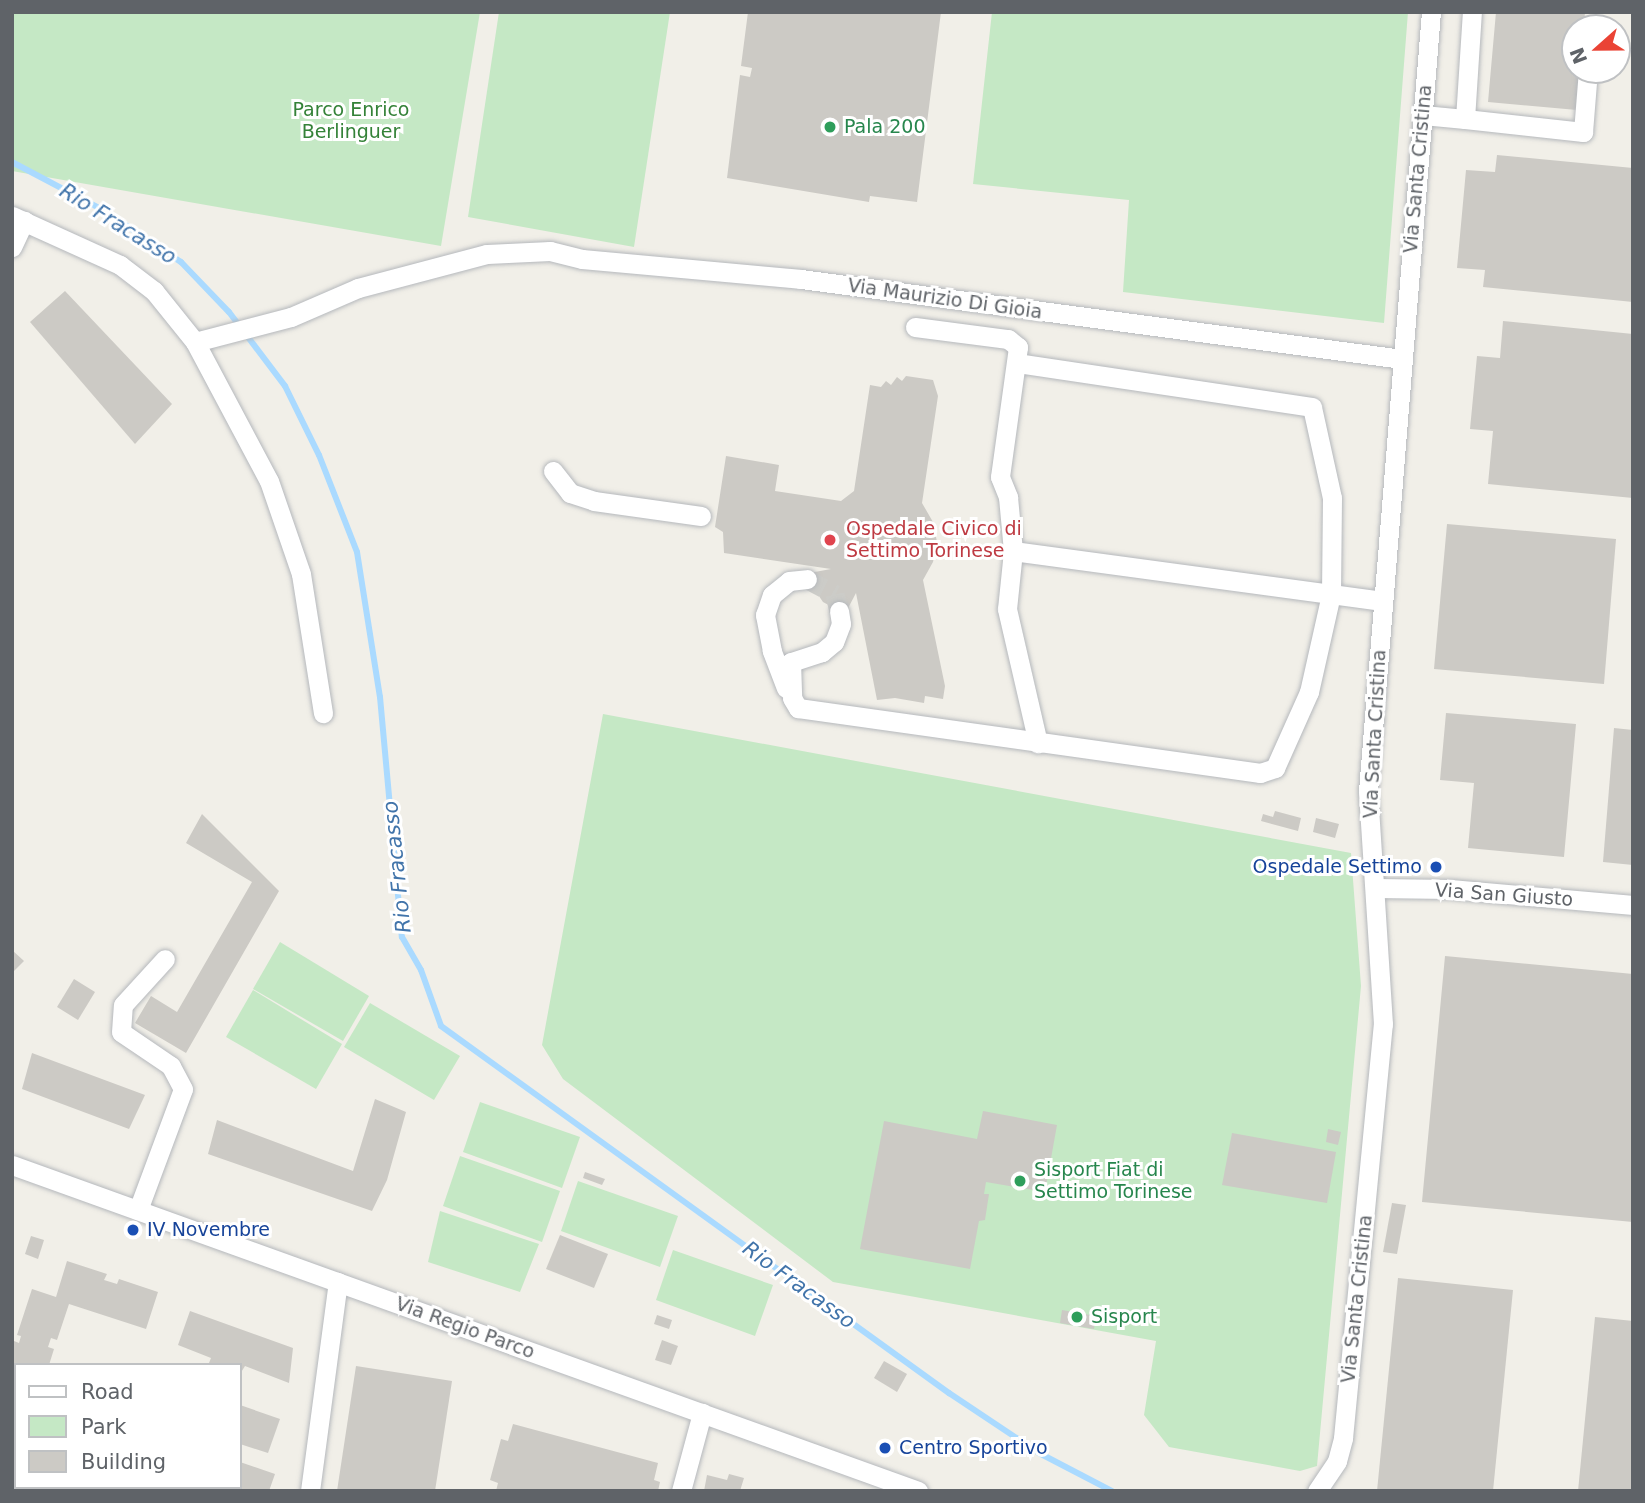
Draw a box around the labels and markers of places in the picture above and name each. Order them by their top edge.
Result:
place label: Pala 200 [844,116,925,138]
marker: Pala 200 [822,119,838,135]
place label: Ospedale Civico di Settimo Torinese [846,518,1022,562]
marker: Ospedale Civico di Settimo Torinese [820,530,840,550]
place label: Ospedale Settimo [1253,856,1422,878]
marker: Ospedale Settimo [1428,859,1444,875]
place label: Sisport Fiat di Settimo Torinese [1034,1159,1193,1203]
marker: Sisport Fiat di Settimo Torinese [1012,1173,1028,1189]
place label: IV Novembre [147,1219,270,1241]
marker: IV Novembre [125,1222,141,1238]
place label: Sisport [1091,1306,1157,1328]
marker: Sisport [1069,1309,1085,1325]
place label: Centro Sportivo [899,1437,1048,1459]
marker: Centro Sportivo [877,1440,893,1456]

